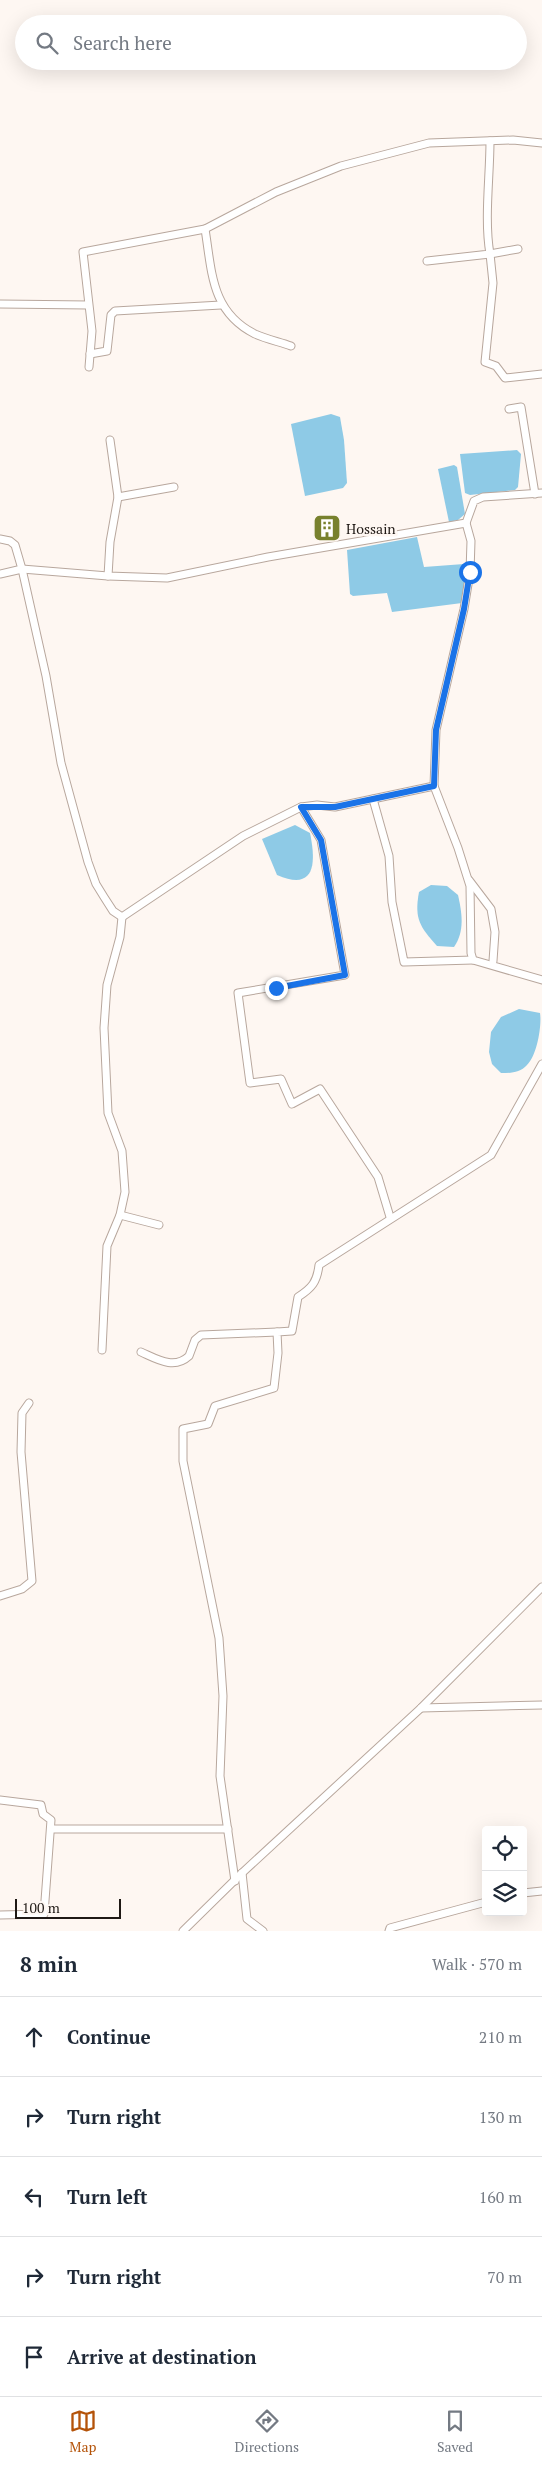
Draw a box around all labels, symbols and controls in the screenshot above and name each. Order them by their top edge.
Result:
search box [15,15,527,70]
icon: search [33,29,61,57]
text: Search here [73,30,172,55]
building icon: Hossain [312,513,342,543]
place label: Hossain [346,519,396,538]
route start [459,561,482,584]
route end [265,977,288,1000]
map controls [482,1826,527,1916]
button: locate [482,1826,527,1871]
button: layers [482,1871,527,1916]
scale bar [15,1896,121,1919]
text: 100 m [22,1898,60,1917]
text: 8 min [20,1950,77,1978]
text: Walk · 570 m [432,1953,522,1975]
icon: ahead [20,2023,48,2051]
text: Continue [67,2024,151,2049]
text: 210 m [479,2026,522,2048]
icon: right [20,2103,48,2131]
text: Turn right [67,2104,161,2129]
text: 130 m [479,2106,522,2128]
icon: left [20,2183,48,2211]
text: Turn left [67,2184,148,2209]
text: 160 m [479,2186,522,2208]
icon: right [20,2263,48,2291]
text: Turn right [67,2264,161,2289]
text: 70 m [487,2266,522,2288]
icon: arrive [20,2343,48,2371]
text: Arrive at destination [67,2344,256,2369]
tab: Map [69,2407,97,2456]
tab: Directions [235,2407,299,2456]
tab: Saved [437,2407,473,2456]

